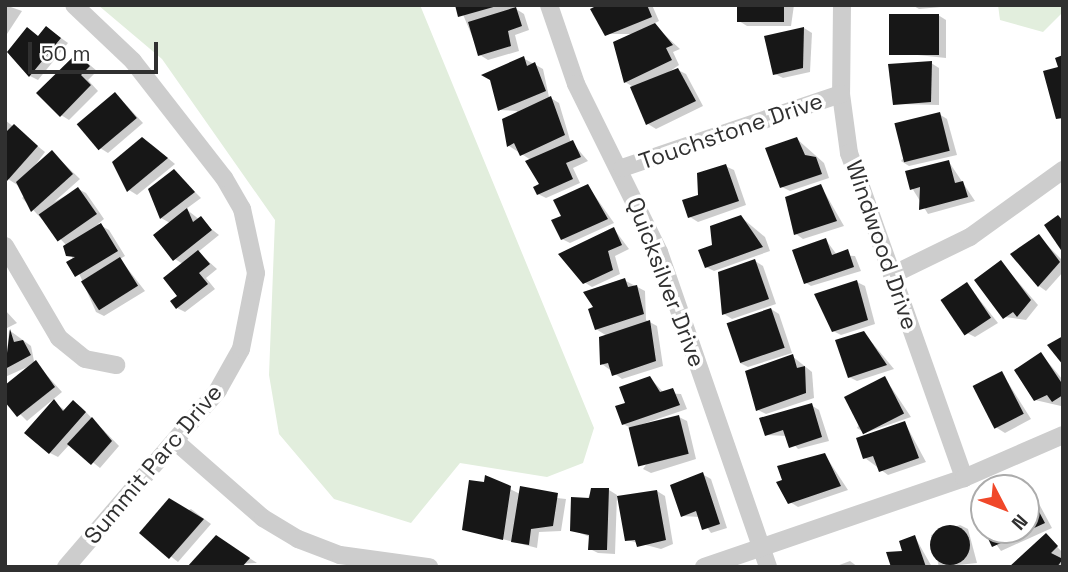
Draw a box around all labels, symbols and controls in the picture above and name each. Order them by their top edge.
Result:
scale bar [32,28,161,72]
text: 50 m [41,40,91,67]
street label: Touchstone Drive [636,87,826,175]
street label: Windwood Drive [840,157,924,333]
street label: Quicksilver Drive [621,193,711,371]
street label: Summit Parc Drive [78,379,228,549]
north arrow [970,474,1040,544]
text: N [1006,509,1033,535]

